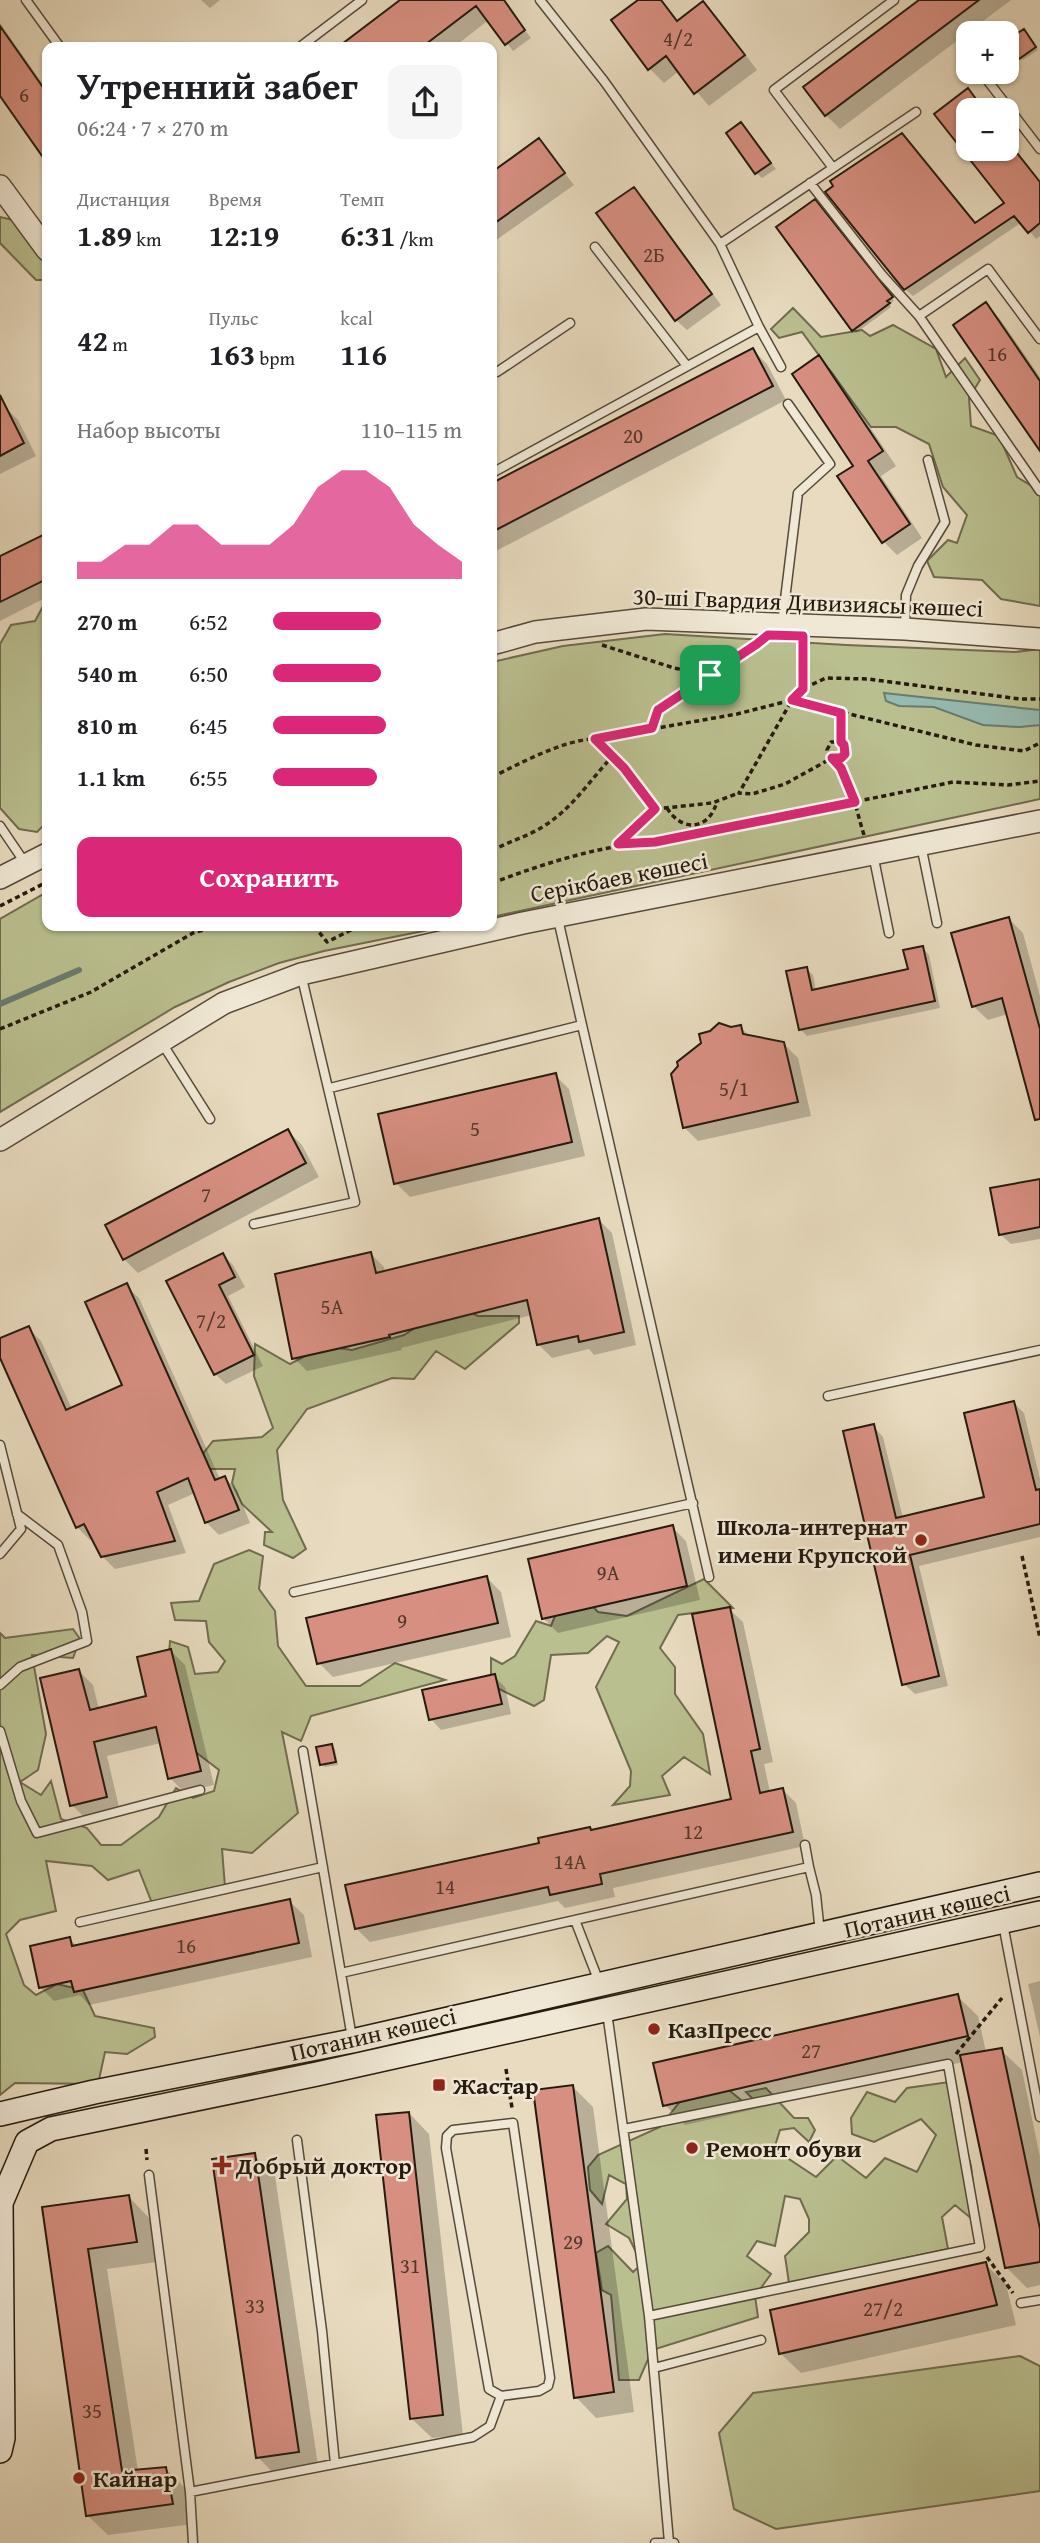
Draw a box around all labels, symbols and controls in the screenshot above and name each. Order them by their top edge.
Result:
map controls [956,21,1019,161]
button: + [956,21,1019,84]
house number: 4/2 [663,23,693,54]
text: Утренний забег [77,57,358,113]
button: share [388,65,462,139]
house number: 6 [19,79,29,110]
button: − [956,98,1019,161]
text: 06:24 · 7 × 270 m [77,111,229,144]
text: Дистанция [77,185,170,213]
text: Время [209,185,262,213]
text: Темп [340,185,384,213]
text: 1.89 [77,213,132,257]
text: 12:19 [209,213,279,257]
text: 6:31 [340,213,395,257]
text: km [132,225,161,253]
text: /km [395,225,434,253]
house number: 2Б [643,239,665,270]
text: Пульс [209,304,258,332]
text: kcal [340,304,373,332]
text: 42 [77,318,108,362]
text: m [108,330,128,358]
text: 163 [209,332,255,376]
text: 116 [340,332,387,376]
house number: 16 [987,338,1007,369]
text: bpm [255,344,295,372]
text: Набор высоты [77,413,221,446]
text: 110–115 m [361,413,462,446]
house number: 20 [623,420,643,451]
street label: 30-ші Гвардия Дивизиясы көшесі [632,578,984,626]
text: 270 m [77,605,138,638]
text: 6:52 [189,605,228,638]
pin [680,645,740,705]
icon: arrive [691,656,729,694]
text: 540 m [77,657,138,690]
text: 6:50 [189,657,228,690]
text: 810 m [77,709,138,742]
text: 6:45 [189,709,228,742]
text: 1.1 km [77,761,145,794]
text: 6:55 [189,761,228,794]
button: Сохранить [77,837,462,917]
street label: Серікбаев көшесі [527,843,711,911]
house number: 5/1 [719,1073,749,1104]
house number: 5 [470,1113,480,1144]
house number: 7 [201,1179,211,1210]
house number: 5А [321,1291,344,1322]
house number: 7/2 [196,1305,226,1336]
place label: Школа-интернат имени Крупской [717,1509,907,1572]
marker: Школа-интернат имени Крупской [913,1532,929,1548]
house number: 9А [597,1557,620,1588]
house number: 9 [397,1605,407,1636]
house number: 12 [683,1816,703,1847]
house number: 14А [554,1846,587,1877]
house number: 14 [435,1871,455,1902]
street label: Потанин көшесі [840,1875,1014,1947]
house number: 16 [176,1930,196,1961]
street label: Потанин көшесі [286,1998,460,2070]
place label: КазПресс [668,2012,772,2047]
marker: КазПресс [646,2021,662,2037]
house number: 27 [801,2035,821,2066]
place label: Жастар [452,2068,538,2103]
marker: Жастар [431,2077,447,2093]
place label: Ремонт обуви [706,2131,862,2166]
marker: Ремонт обуви [684,2140,700,2156]
place label: Добрый доктор [235,2148,412,2183]
marker: Добрый доктор [214,2157,230,2173]
house number: 29 [563,2226,583,2257]
house number: 31 [400,2250,420,2281]
house number: 33 [245,2290,265,2321]
house number: 27/2 [863,2293,903,2324]
house number: 35 [82,2395,102,2426]
place label: Кайнар [93,2461,177,2496]
marker: Кайнар [71,2470,87,2486]

